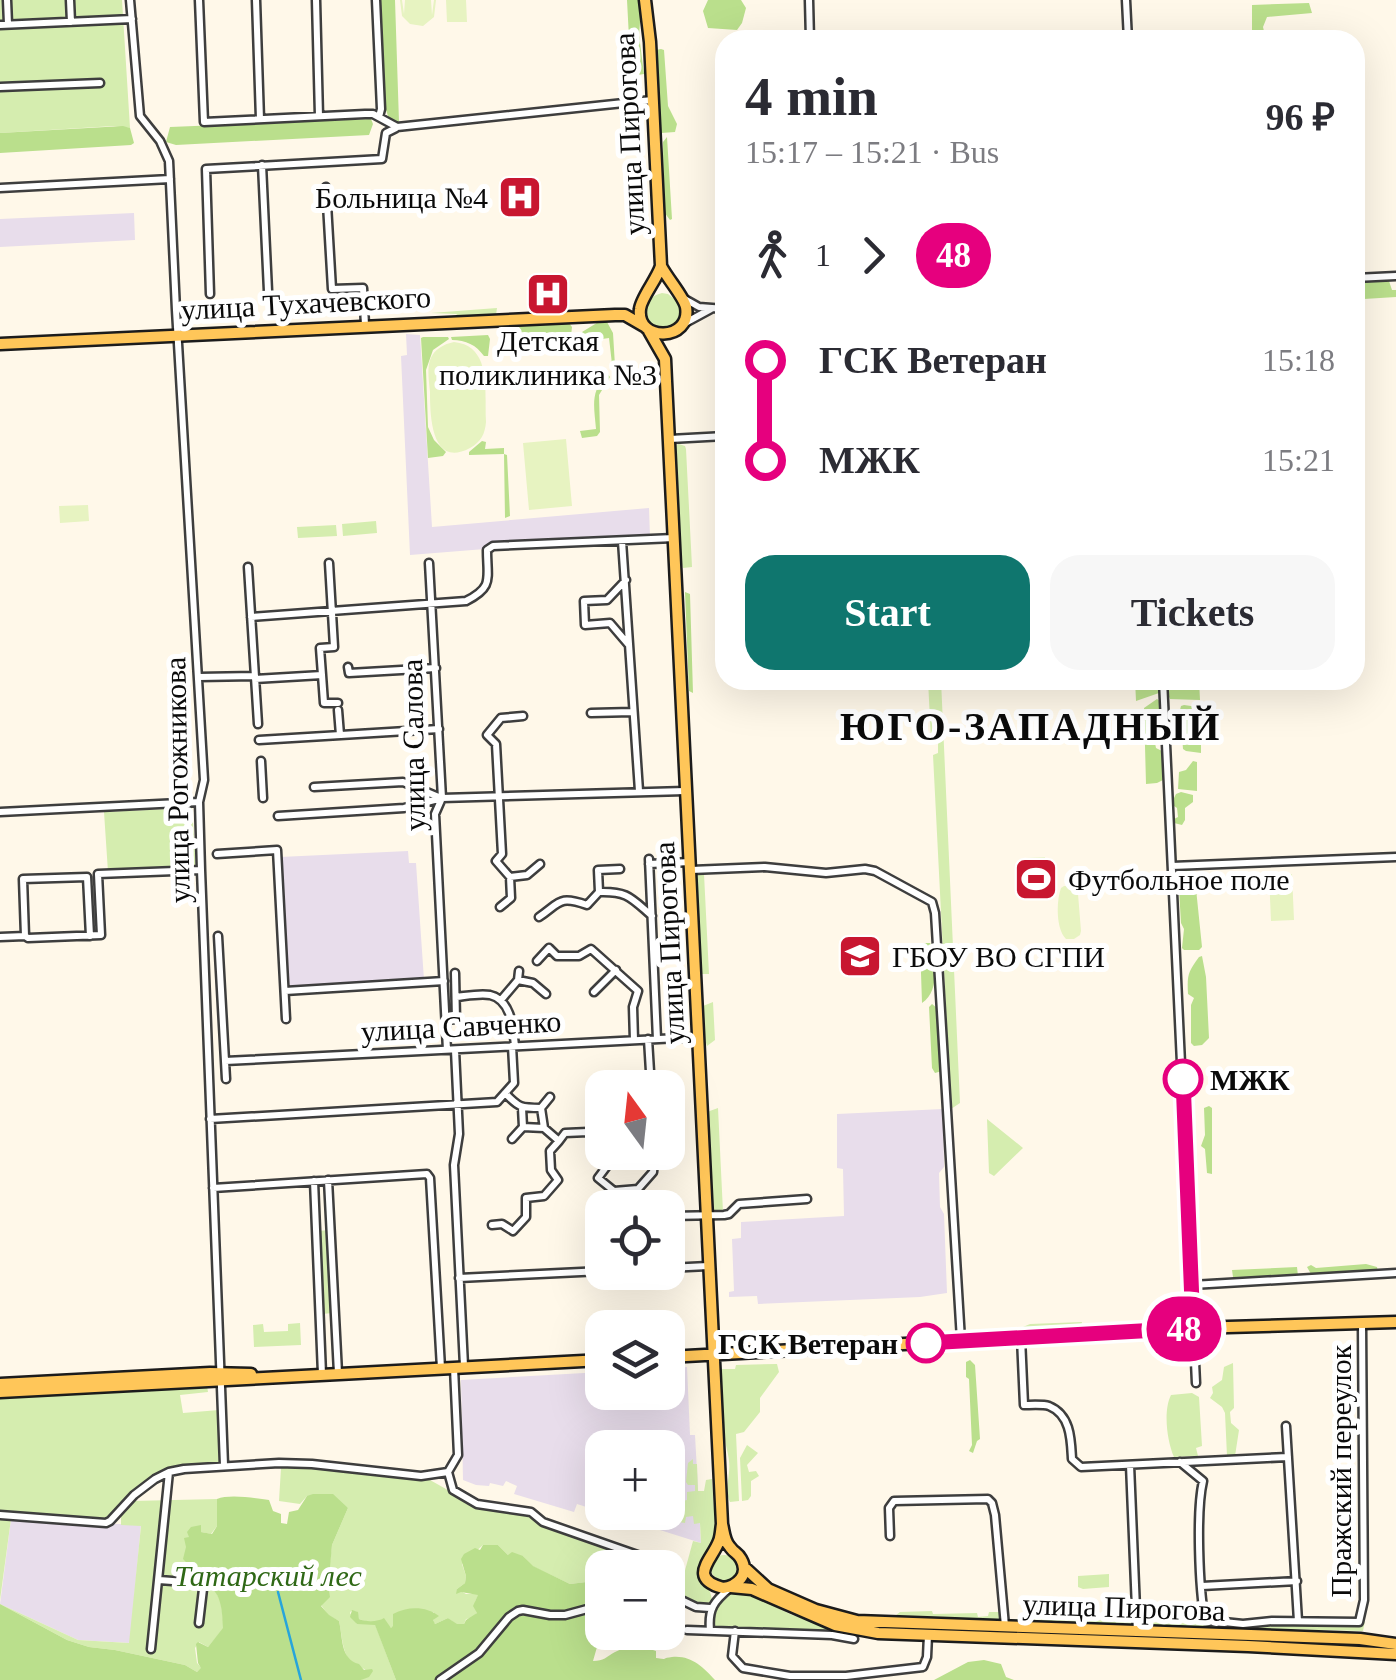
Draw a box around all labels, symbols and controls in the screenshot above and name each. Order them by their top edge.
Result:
street label: улица Пирогова [607,32,651,236]
text: 4 min [745,66,878,127]
text: 96 ₽ [1265,96,1335,138]
text: 15:17 – 15:21 · Bus [745,134,999,170]
hospital icon: Больница №4 [497,174,543,220]
place label: Больница №4 [315,181,488,214]
icon: walk [745,228,800,283]
icon: forward [846,228,901,283]
text: 48 [936,236,971,275]
text: 1 [815,237,831,273]
hospital icon: Детская поликлиника №3 [525,271,571,317]
street label: улица Тухачевского [180,280,432,326]
place label: Детская поликлиника №3 [439,324,657,391]
text: ГСК Ветеран [819,339,1047,381]
text: 15:18 [1262,342,1335,378]
text: МЖК [819,439,920,481]
text: 15:21 [1262,442,1335,478]
button: Start [745,555,1030,670]
button: Tickets [1050,555,1335,670]
street label: улица Рогожникова [158,657,196,903]
street label: улица Салова [395,659,431,831]
district label: ЮГО-ЗАПАДНЫЙ [840,704,1222,749]
street label: улица Пирогова [647,841,691,1045]
sports icon: Футбольное поле [1013,856,1059,902]
place label: Футбольное поле [1068,863,1290,896]
school or university icon: ГБОУ ВО СГПИ [837,933,883,979]
place label: ГБОУ ВО СГПИ [892,940,1105,973]
street label: улица Савченко [360,1004,562,1048]
marker: МЖК [1164,1060,1202,1098]
place label: МЖК [1210,1063,1290,1096]
north arrow [585,1070,685,1170]
map controls [585,1070,685,1650]
button: locate [585,1190,685,1290]
line badge: 48 [1139,1296,1229,1362]
button: layers [585,1310,685,1410]
text: 48 [1167,1310,1202,1349]
marker: ГСК Ветеран [907,1324,945,1362]
place label: ГСК Ветеран [718,1327,898,1360]
street label: Пражский переулок [1324,1344,1357,1597]
button: + [585,1430,685,1530]
button: − [585,1550,685,1650]
park label: Татарский лес [174,1559,362,1592]
street label: улица Пирогова [1022,1587,1226,1627]

